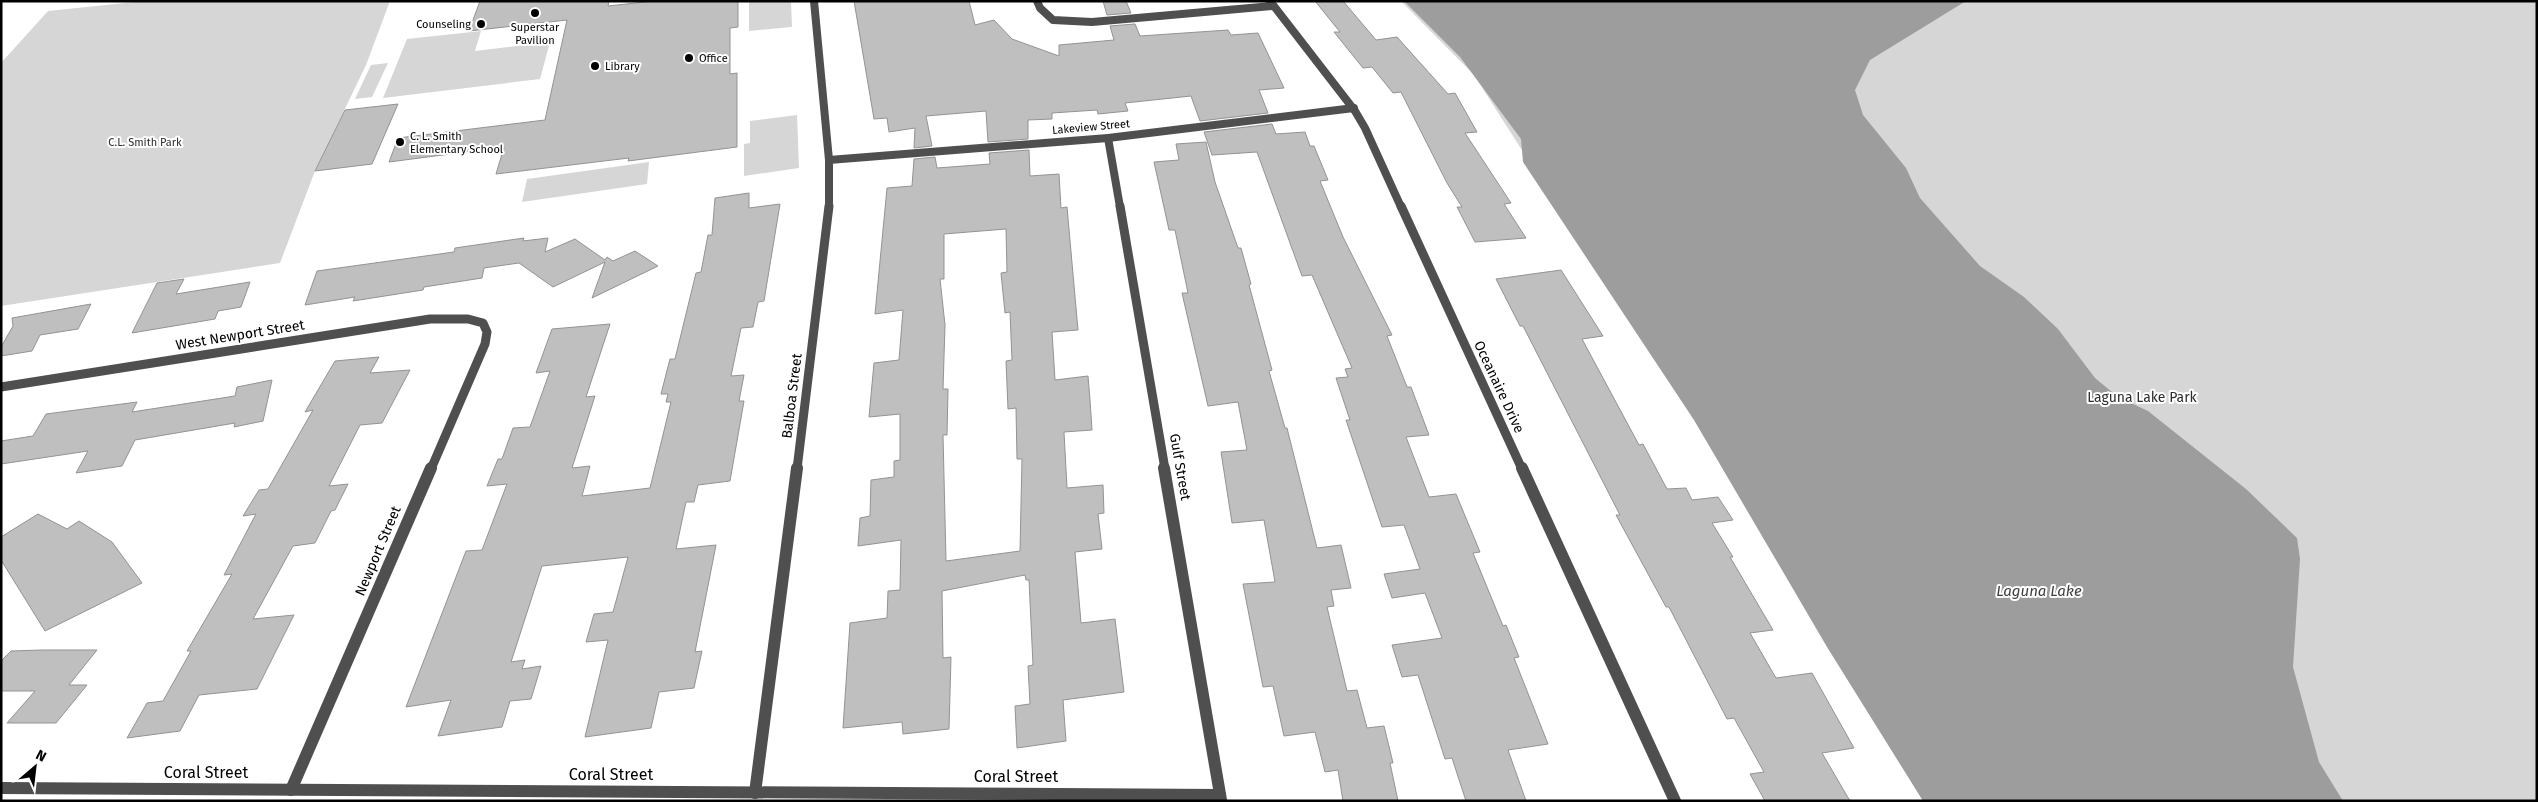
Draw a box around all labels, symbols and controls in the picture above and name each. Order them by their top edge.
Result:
marker: Superstar Pavilion [529,7,541,19]
place label: Counseling [416,18,471,31]
marker: Counseling [475,18,487,30]
place label: Superstar Pavilion [511,21,560,47]
marker: Office [683,52,695,64]
place label: Office [699,52,728,65]
marker: Library [589,60,601,72]
place label: Library [605,60,640,73]
street label: Lakeview Street [1052,117,1130,137]
place label: C. L. Smith Elementary School [410,130,503,156]
park label: C.L. Smith Park [108,136,182,149]
marker: C. L. Smith Elementary School [394,136,406,148]
street label: West Newport Street [174,316,307,354]
street label: Oceanaire Drive [1470,338,1528,436]
street label: Balboa Street [778,351,806,440]
park label: Laguna Lake Park [2087,389,2198,406]
street label: Gulf Street [1166,432,1194,503]
street label: Newport Street [351,503,405,598]
water label: Laguna Lake [1996,582,2082,600]
north arrow [10,742,60,792]
text: N [33,746,49,766]
street label: Coral Street [164,763,248,782]
street label: Coral Street [569,765,653,784]
street label: Coral Street [974,767,1058,786]

